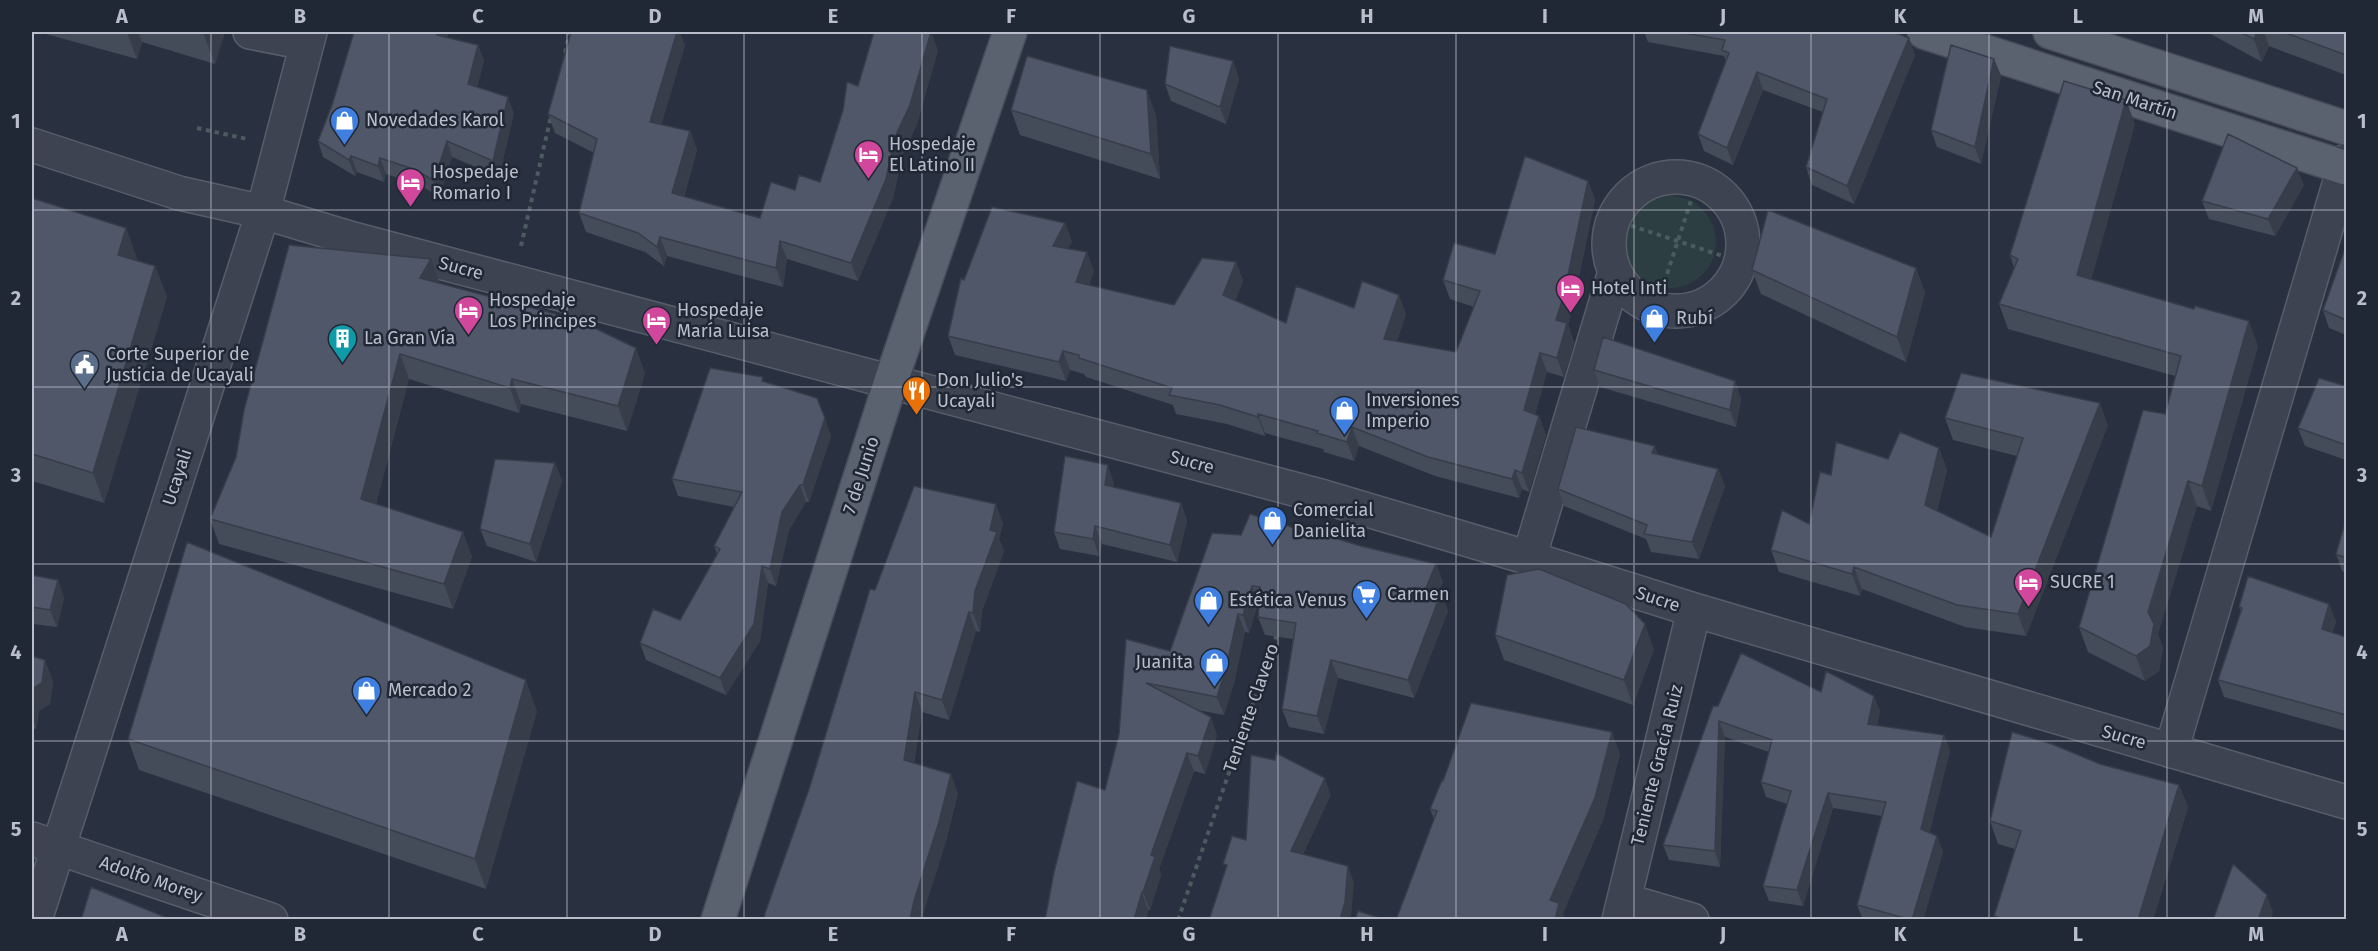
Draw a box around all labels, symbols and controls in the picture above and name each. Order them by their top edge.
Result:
text: A [115,4,129,28]
text: B [294,4,306,28]
text: C [472,4,484,28]
text: D [648,4,662,28]
text: E [828,4,838,28]
text: F [1006,4,1016,28]
text: G [1183,4,1195,28]
text: H [1360,4,1374,28]
text: I [1542,4,1548,28]
text: J [1719,4,1726,28]
text: K [1894,4,1907,28]
text: L [2073,4,2083,28]
text: M [2248,4,2264,28]
street label: San Martín [2090,76,2180,124]
shop icon: Novedades Karol [329,104,361,146]
text: 1 [11,109,21,133]
place label: Novedades Karol [366,109,504,131]
text: 1 [2357,109,2367,133]
place label: Hospedaje El Latino II [889,133,976,176]
hotel icon: Hospedaje El Latino II [852,138,884,180]
place label: Hospedaje Romario I [432,161,519,204]
hotel icon: Hospedaje Romario I [395,166,427,208]
street label: Sucre [436,252,486,284]
hotel icon: Hotel Inti [1554,272,1586,314]
place label: Hotel Inti [1591,277,1667,299]
text: 2 [11,286,21,310]
text: 2 [2357,286,2367,310]
place label: Hospedaje Los Principes [489,289,596,332]
hotel icon: Hospedaje Los Principes [452,294,484,336]
place label: Hospedaje María Luisa [677,299,770,342]
shop icon: Rubí [1639,302,1671,344]
hotel icon: Hospedaje María Luisa [640,304,672,346]
place label: Rubí [1676,307,1713,329]
building icon: La Gran Vía [327,322,359,364]
place label: La Gran Vía [364,327,455,349]
place label: Corte Superior de Justicia de Ucayali [106,343,254,386]
public building icon: Corte Superior de Justicia de Ucayali [69,348,101,390]
place label: Don Julio's Ucayali [937,369,1023,412]
restaurant icon: Don Julio's Ucayali [900,374,932,416]
place label: Inversiones Imperio [1366,389,1460,432]
shop icon: Inversiones Imperio [1329,394,1361,436]
street label: 7 de Junio [838,433,884,517]
street label: Ucayali [158,446,196,508]
street label: Sucre [1167,446,1217,478]
text: 3 [10,463,21,487]
text: 3 [2356,463,2367,487]
place label: Comercial Danielita [1293,499,1373,542]
shop icon: Comercial Danielita [1256,504,1288,546]
hotel icon: SUCRE 1 [2013,566,2045,608]
place label: SUCRE 1 [2050,571,2115,593]
supermarket icon: Carmen [1350,578,1382,620]
street label: Sucre [1633,582,1683,616]
place label: Carmen [1387,583,1449,605]
shop icon: Estética Venus [1192,584,1224,626]
place label: Estética Venus [1229,589,1346,611]
text: 4 [10,640,22,664]
text: 4 [2356,640,2368,664]
street label: Teniente Clavero [1219,641,1283,775]
shop icon: Juanita [1198,646,1230,688]
place label: Juanita [1135,651,1193,673]
shop icon: Mercado 2 [351,674,383,716]
place label: Mercado 2 [388,679,471,701]
street label: Teniente Gracía Ruiz [1626,682,1688,848]
street label: Sucre [2099,720,2149,754]
text: 5 [11,817,22,841]
text: 5 [2357,817,2368,841]
street label: Adolfo Morey [97,851,206,907]
text: A [115,922,129,946]
text: B [294,922,306,946]
text: C [472,922,484,946]
text: D [648,922,662,946]
text: E [828,922,838,946]
text: F [1006,922,1016,946]
text: G [1183,922,1195,946]
text: H [1360,922,1374,946]
text: I [1542,922,1548,946]
text: J [1719,922,1726,946]
text: K [1894,922,1907,946]
text: L [2073,922,2083,946]
text: M [2248,922,2264,946]

